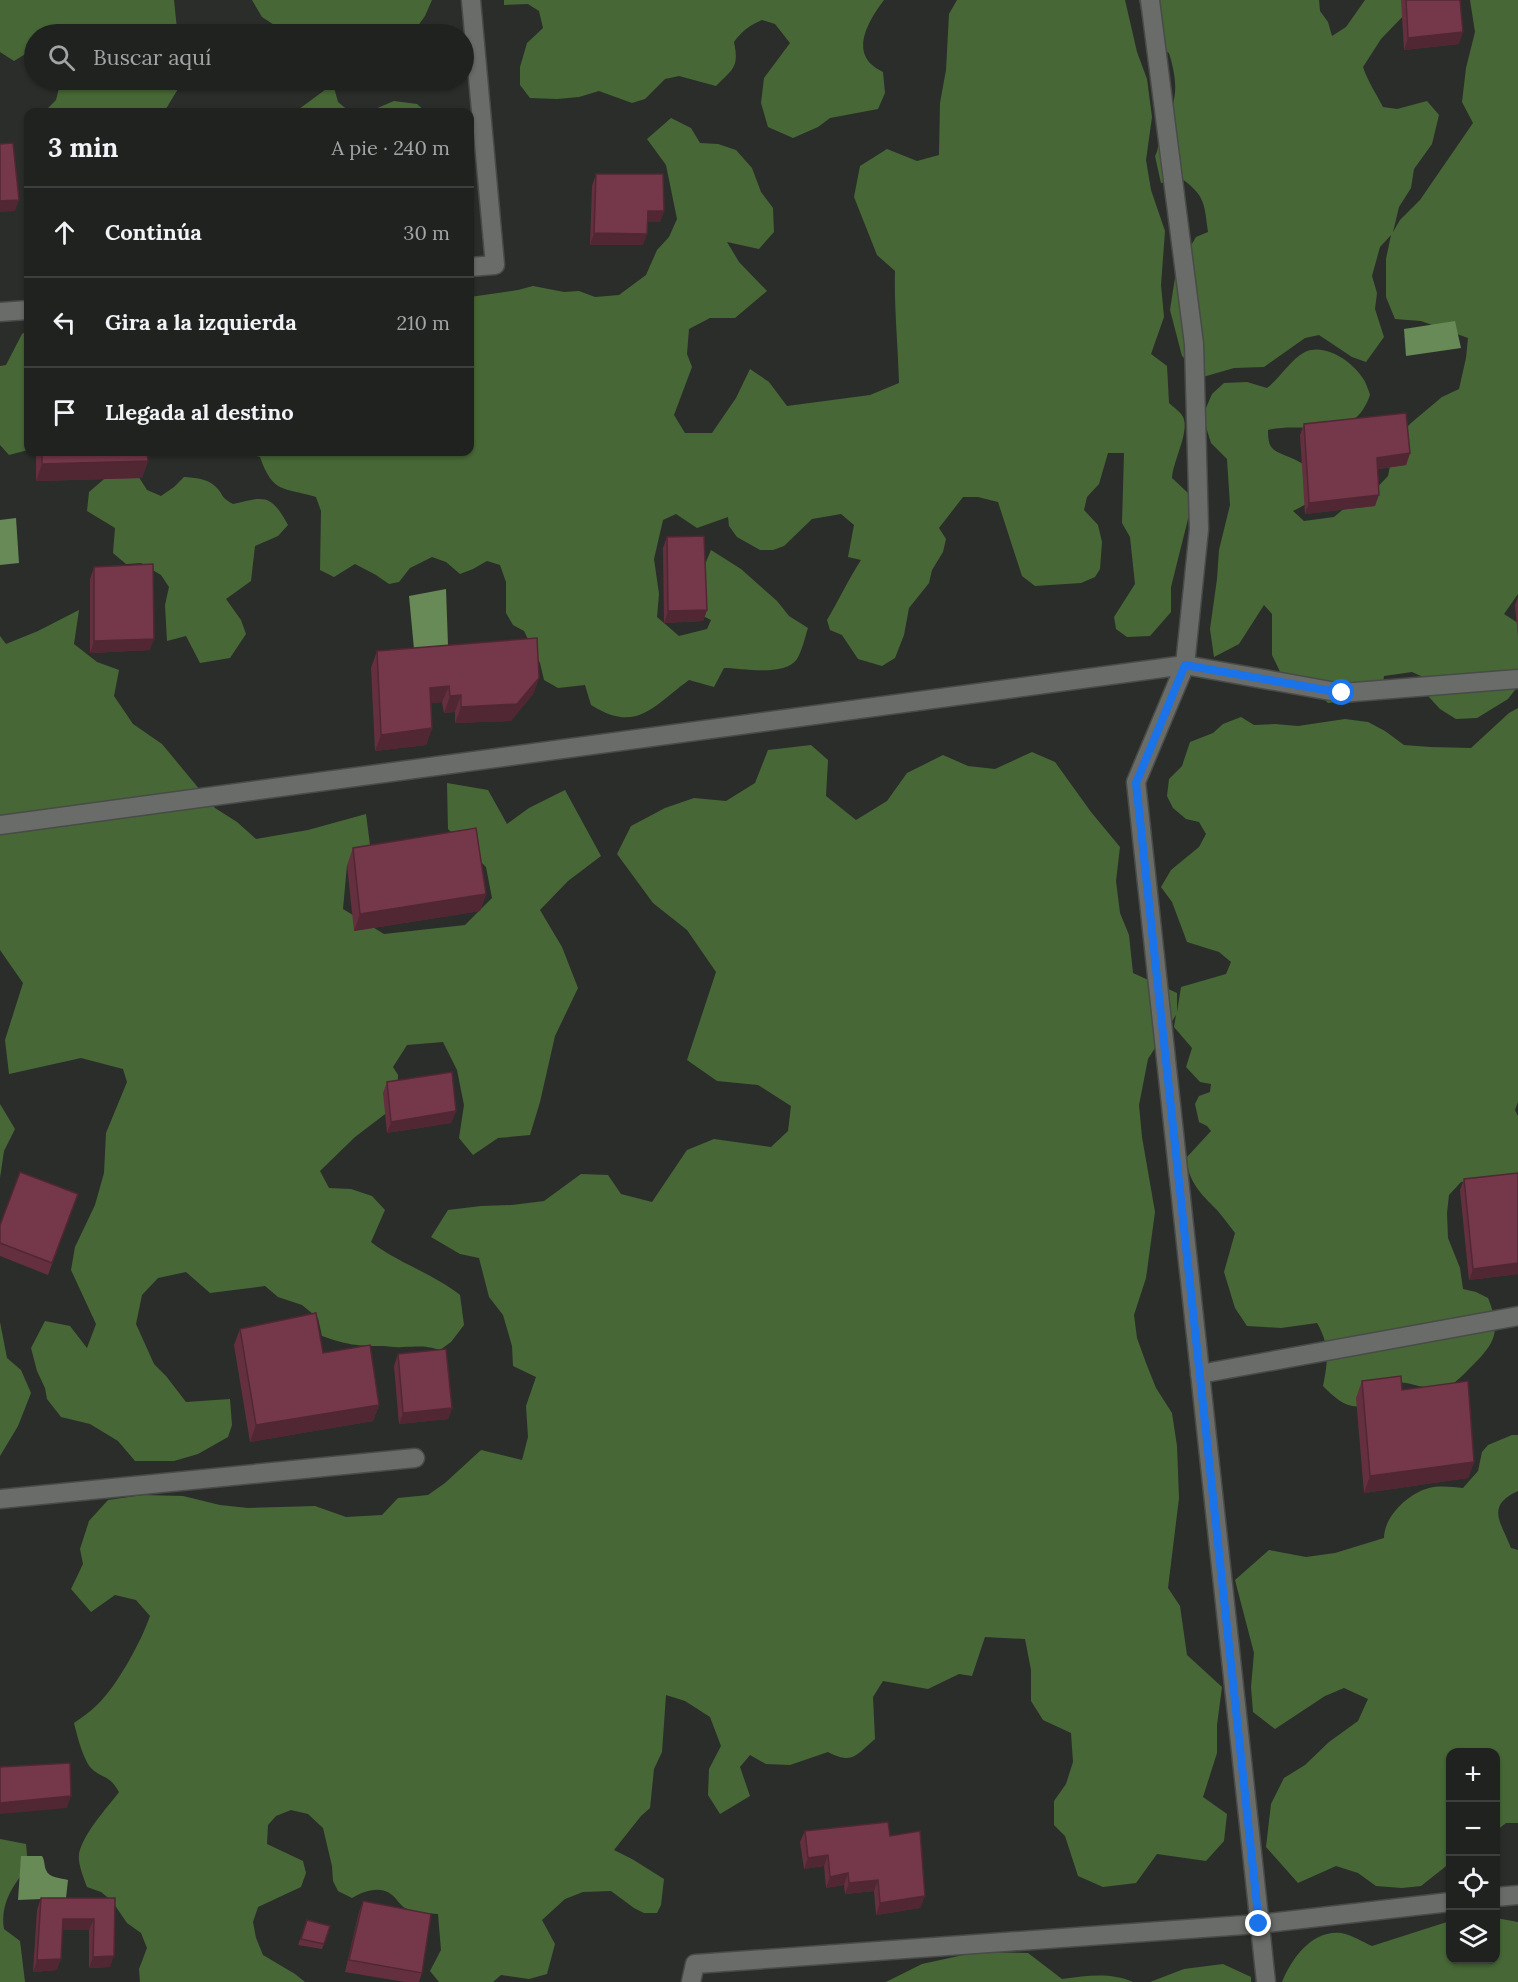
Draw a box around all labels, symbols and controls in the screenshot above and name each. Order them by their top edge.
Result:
search box [24,24,474,90]
icon: search [45,41,78,74]
text: Buscar aquí [93,43,211,71]
text: 3 min [48,131,118,164]
text: A pie · 240 m [332,135,450,160]
icon: ahead [48,216,81,249]
text: Continúa [105,218,202,246]
text: 30 m [403,220,450,245]
icon: left [48,306,81,339]
text: Gira a la izquierda [105,308,297,336]
text: 210 m [396,310,450,335]
icon: arrive [48,396,81,429]
text: Llegada al destino [105,398,294,426]
route start [1328,679,1354,705]
map controls [1446,1748,1500,1964]
button: + [1446,1748,1500,1802]
button: − [1446,1802,1500,1856]
button: locate [1446,1856,1500,1910]
route end [1245,1910,1271,1936]
button: layers [1446,1910,1500,1964]

